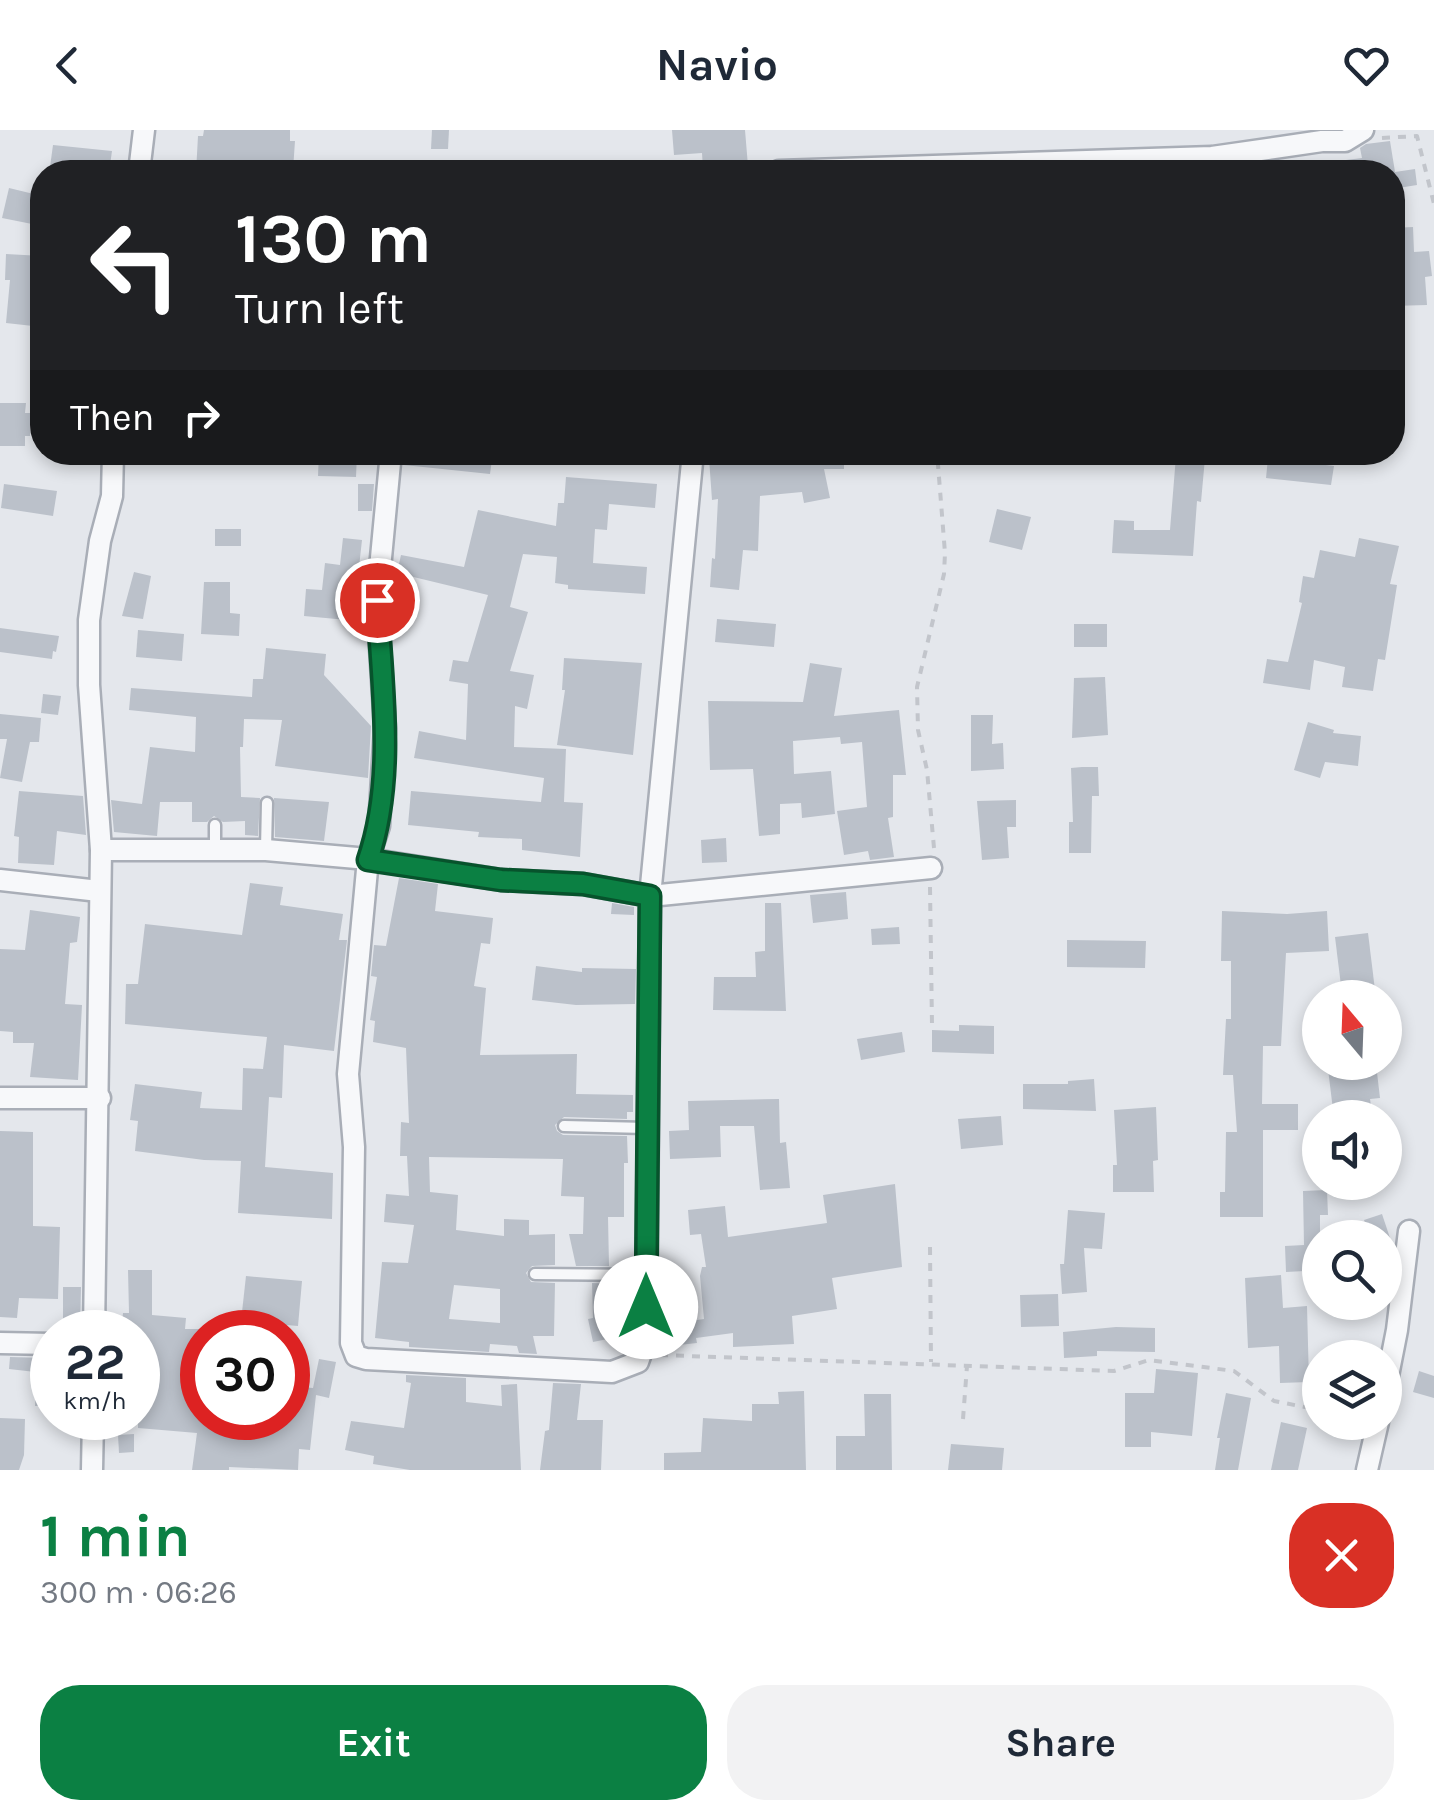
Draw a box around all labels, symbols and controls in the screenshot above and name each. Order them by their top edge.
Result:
icon: back [40,38,95,93]
icon: heart [1339,38,1394,93]
text: Navio [656,39,778,91]
text: 130 m [235,198,432,280]
icon: left [70,200,200,330]
text: Turn left [235,282,404,334]
icon: right [174,390,229,445]
text: Then [70,395,154,440]
pin [335,558,420,643]
icon: arrive [350,573,405,628]
north arrow [1302,980,1402,1080]
map controls [1302,980,1402,1440]
button: sound [1302,1100,1402,1200]
button: search [1302,1220,1402,1320]
position arrow [594,1255,698,1359]
speed limit sign: 30 [180,1310,310,1440]
text: 22 [65,1333,125,1392]
button: layers [1302,1340,1402,1440]
text: km/h [63,1386,127,1415]
text: 1 min [40,1501,191,1571]
button: close [1289,1503,1394,1608]
text: 300 m · 06:26 [40,1574,237,1611]
button: Exit [40,1685,707,1800]
button: Share [727,1685,1394,1800]

